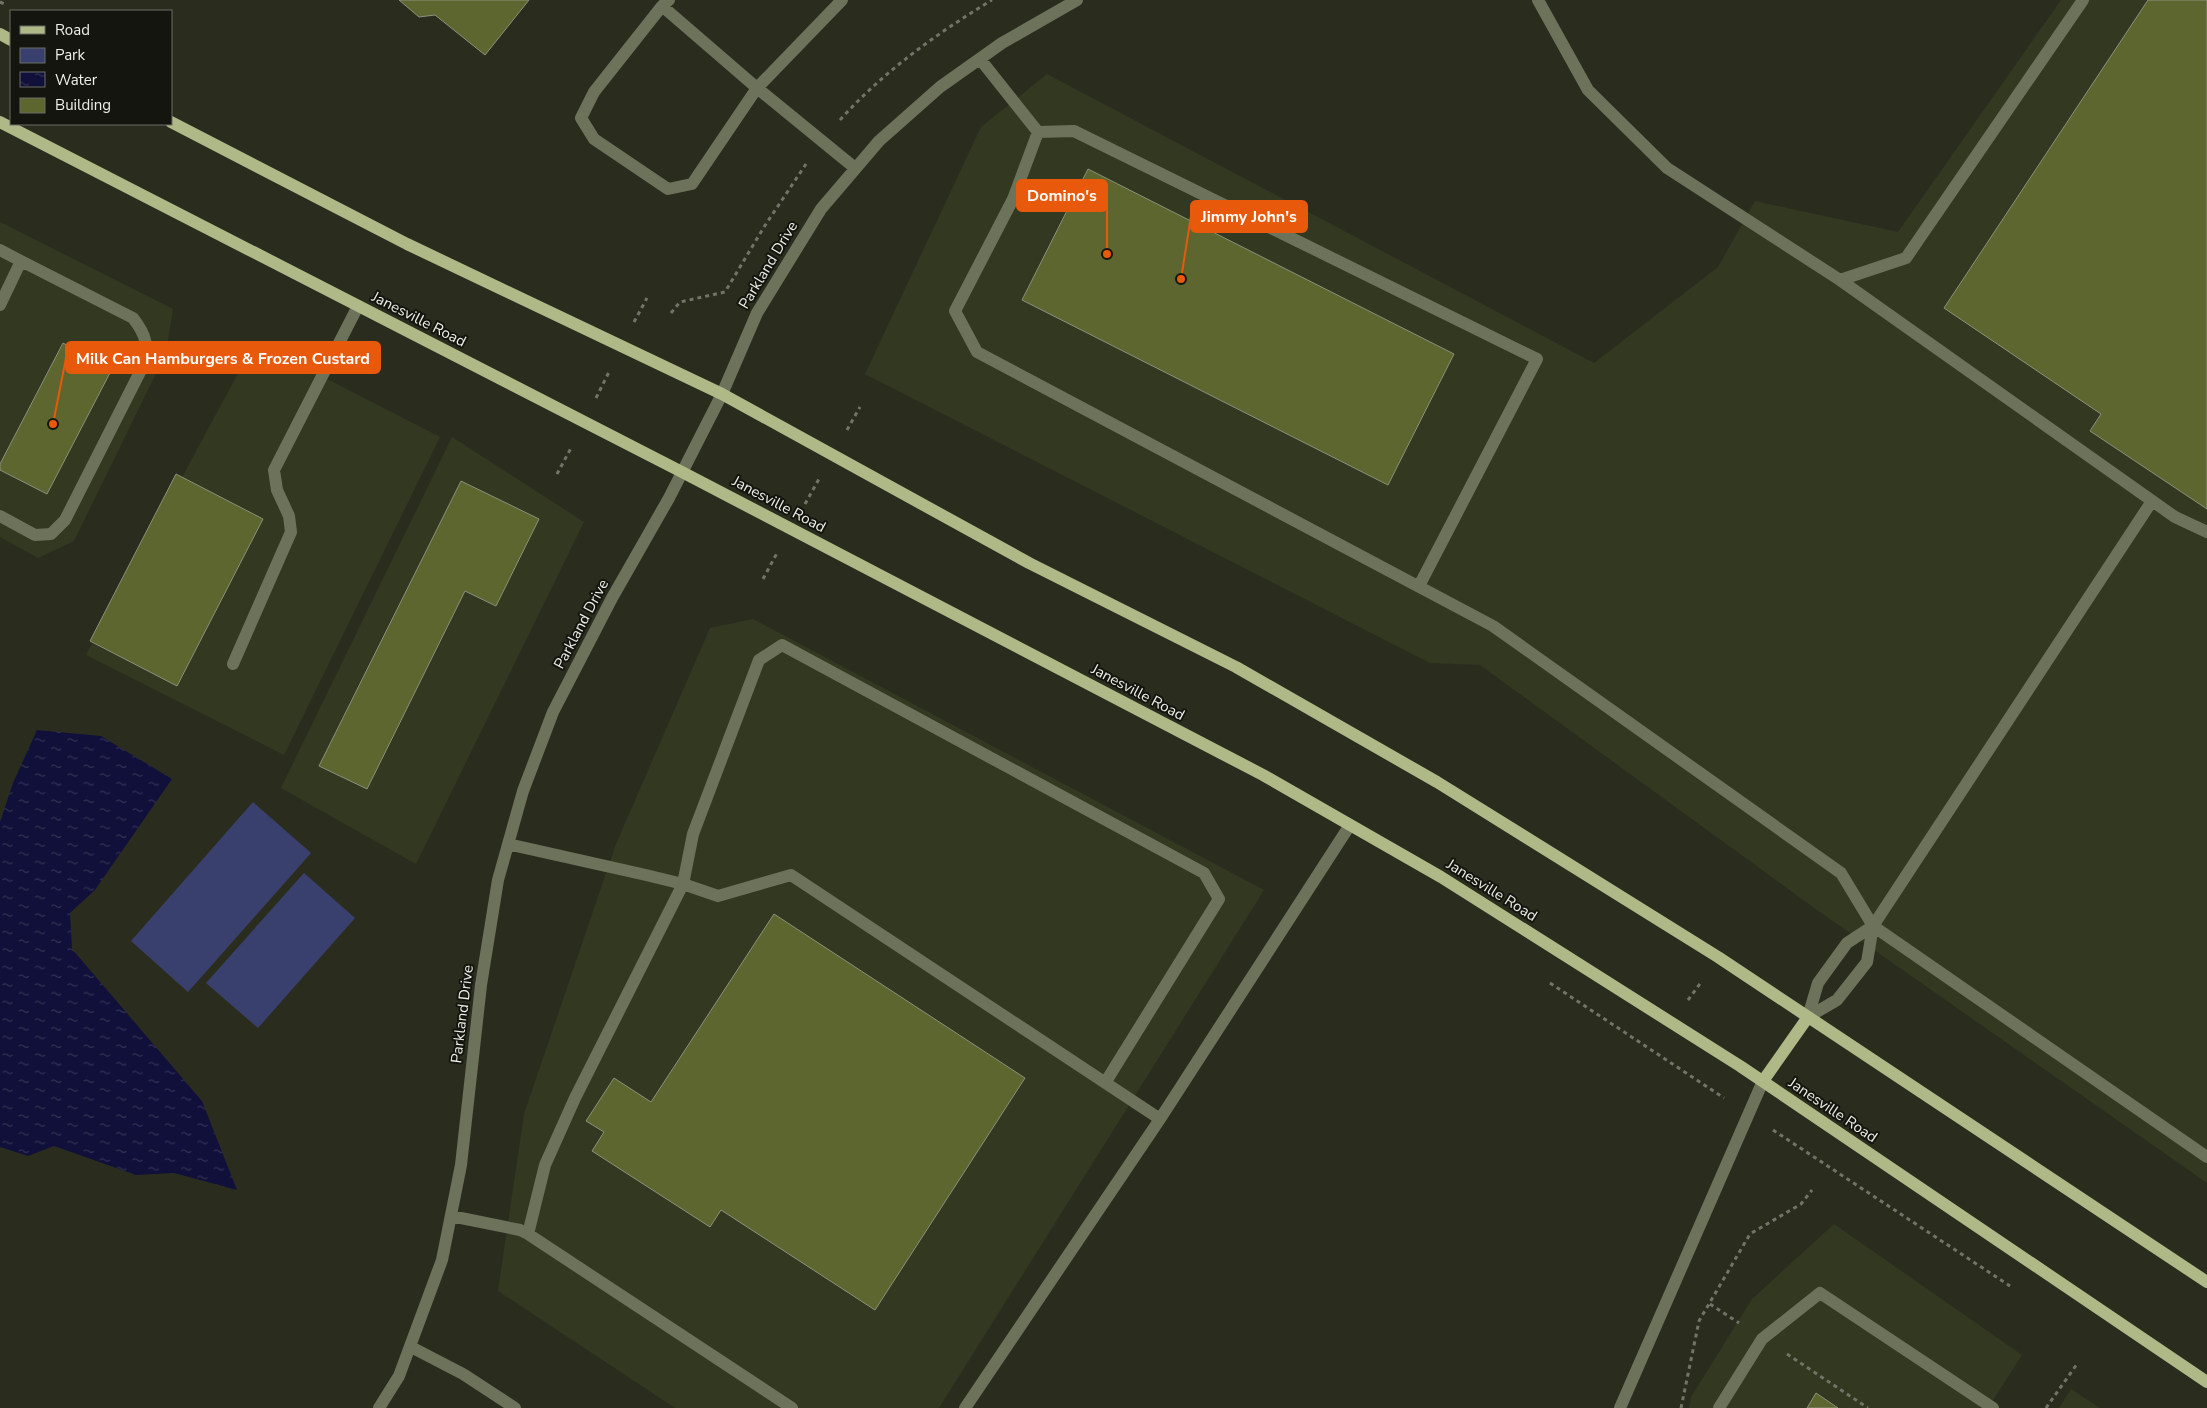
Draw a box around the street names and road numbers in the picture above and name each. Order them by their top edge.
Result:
street label: Parkland Drive [734,217,802,313]
street label: Janesville Road [368,286,469,351]
street label: Janesville Road [728,470,829,537]
street label: Parkland Drive [549,576,613,672]
street label: Janesville Road [1087,658,1188,725]
street label: Janesville Road [1442,854,1541,926]
street label: Parkland Drive [446,964,478,1064]
street label: Janesville Road [1784,1072,1881,1147]

